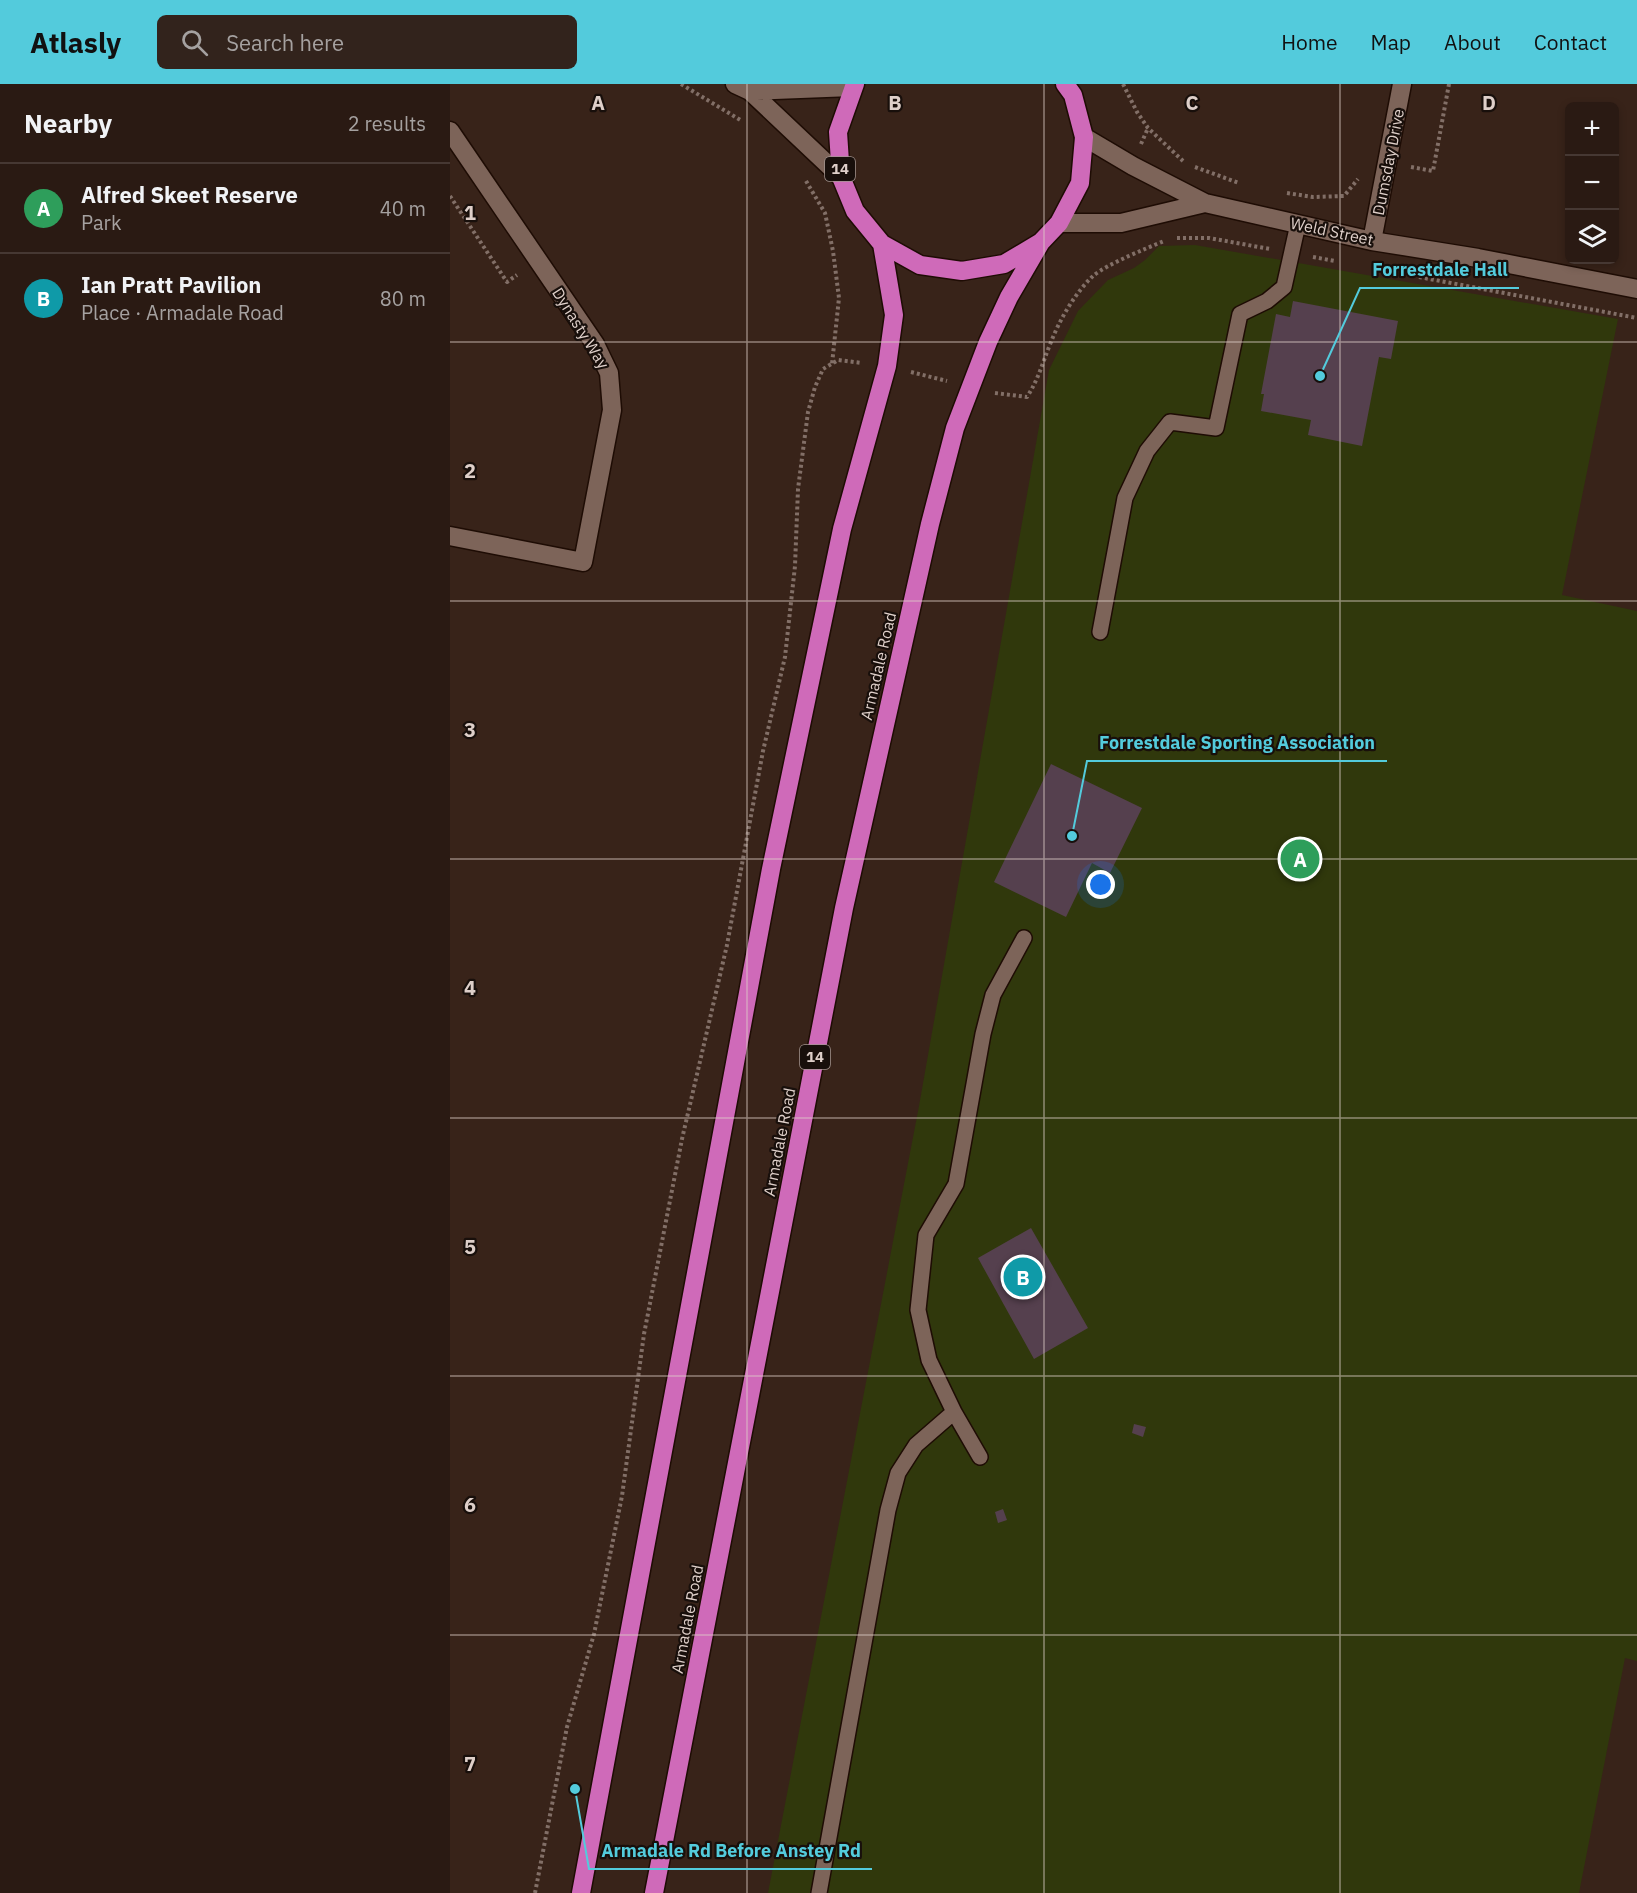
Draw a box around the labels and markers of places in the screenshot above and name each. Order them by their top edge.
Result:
callout: Forrestdale Hall [1360,252,1519,288]
callout: Forrestdale Sporting Association [1087,725,1387,761]
pin: A [1280,836,1320,882]
pin: B [1004,1254,1042,1300]
callout: Armadale Rd Before Anstey Rd [589,1833,872,1869]

